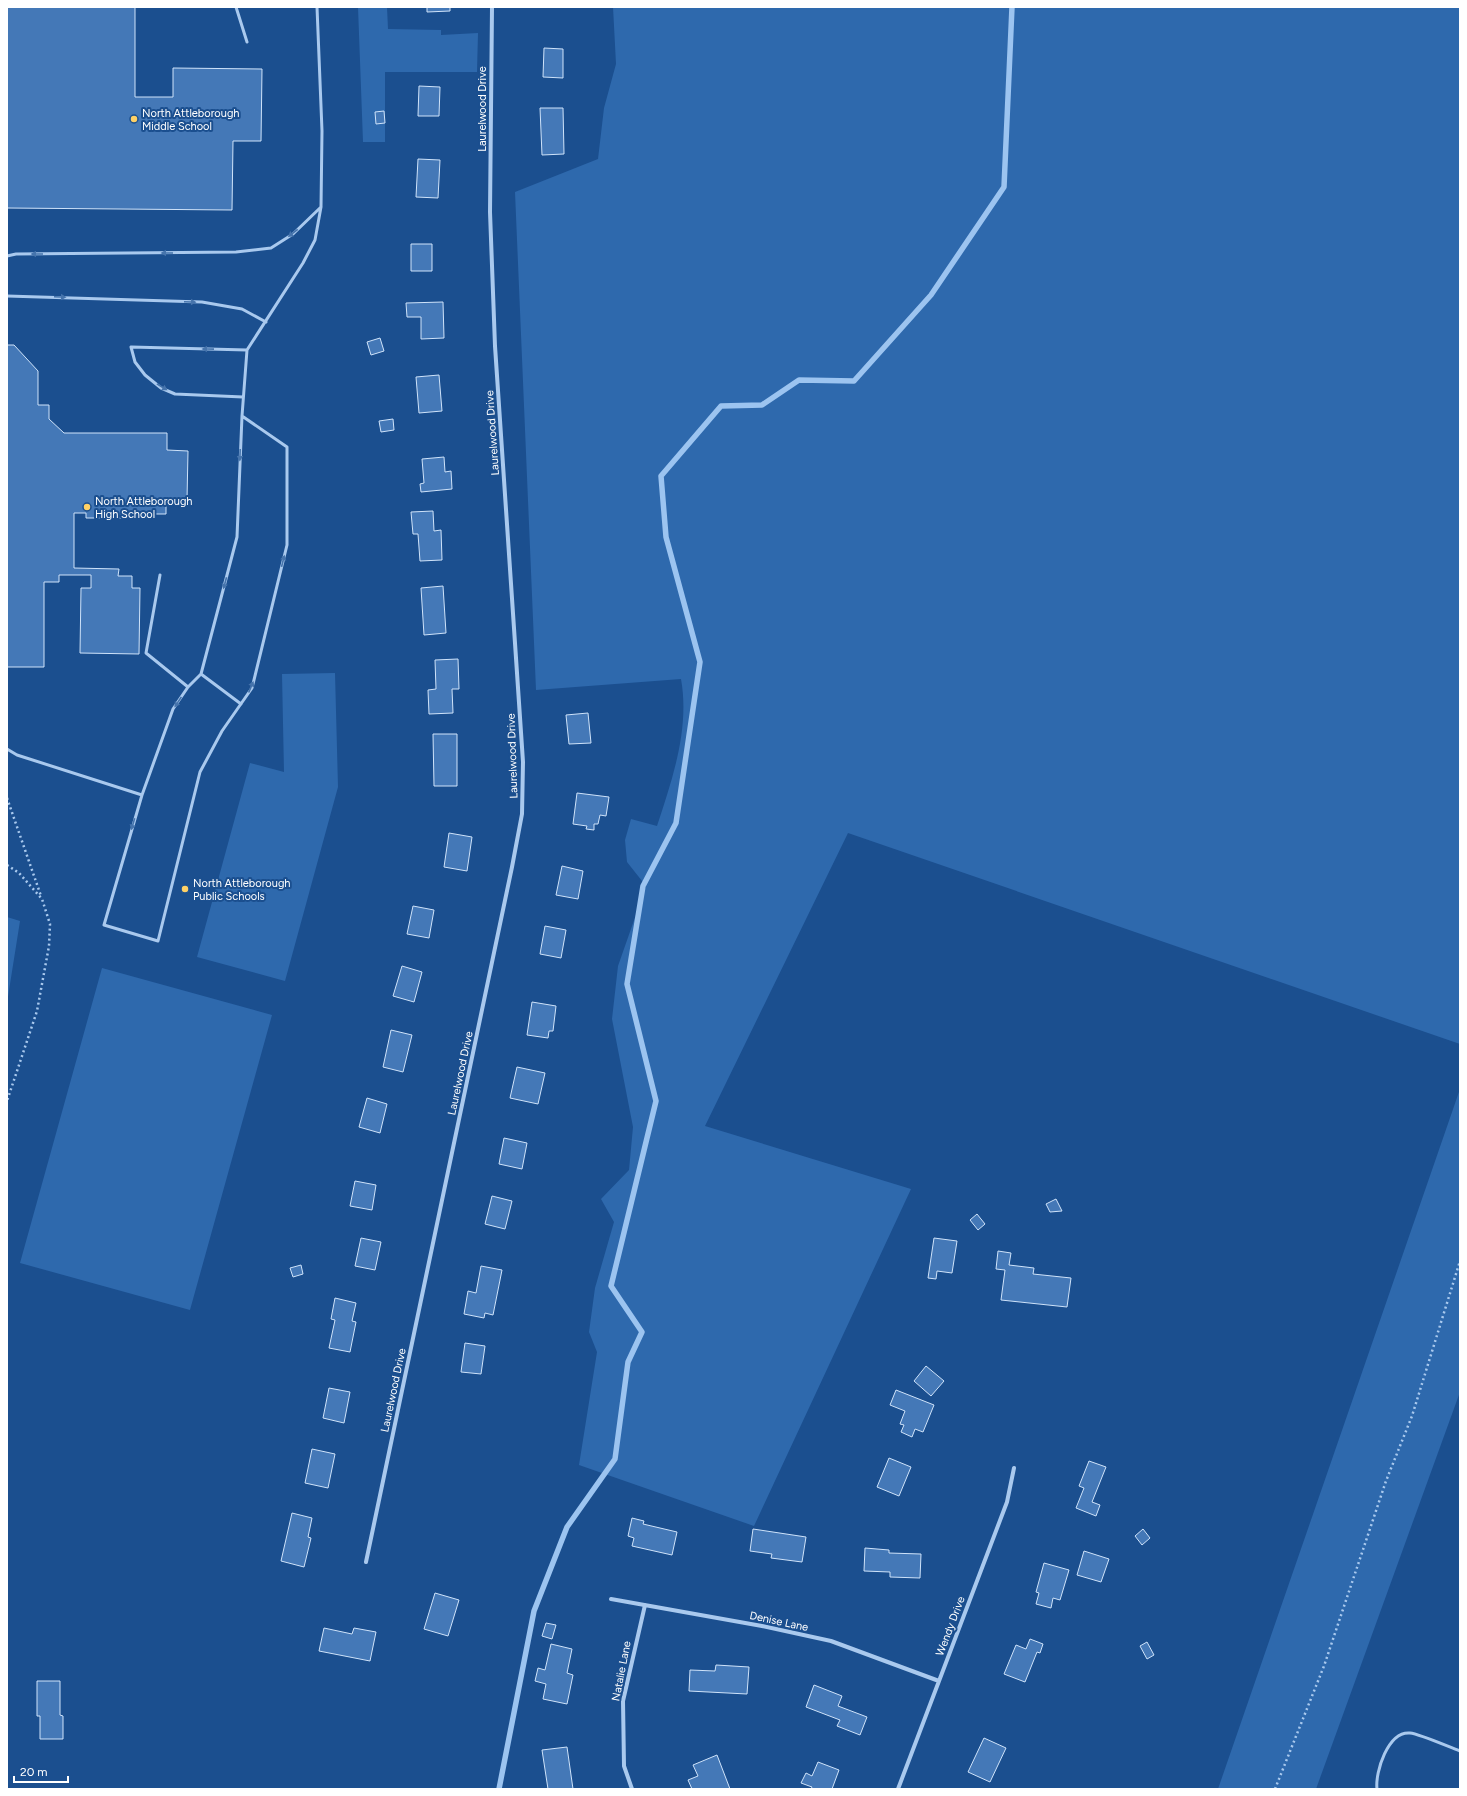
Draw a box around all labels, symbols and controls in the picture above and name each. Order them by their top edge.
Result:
street label: Laurelwood Drive [476,66,489,152]
place label: North Attleborough Middle School [142,107,239,133]
marker: North Attleborough Middle School [129,114,139,124]
one-way arrow [287,229,298,238]
one-way arrow [161,249,173,256]
one-way arrow [30,251,43,257]
one-way arrow [54,294,66,301]
one-way arrow [184,298,196,305]
one-way arrow [202,346,214,353]
one-way arrow [156,384,168,391]
street label: Laurelwood Drive [483,390,502,476]
one-way arrow [237,449,244,461]
place label: North Attleborough High School [95,495,192,521]
marker: North Attleborough High School [82,502,92,512]
one-way arrow [280,555,286,567]
one-way arrow [221,577,227,589]
one-way arrow [247,681,254,693]
one-way arrow [174,697,182,707]
street label: Laurelwood Drive [505,713,520,799]
one-way arrow [130,817,136,830]
place label: North Attleborough Public Schools [193,877,290,903]
marker: North Attleborough Public Schools [180,884,190,894]
street label: Laurelwood Drive [445,1030,476,1116]
street label: Laurelwood Drive [378,1347,409,1433]
street label: Wendy Drive [933,1595,968,1658]
street label: Denise Lane [748,1609,809,1634]
street label: Natalie Lane [609,1640,634,1702]
scale bar [14,1758,68,1784]
text: 20 m [20,1765,48,1779]

